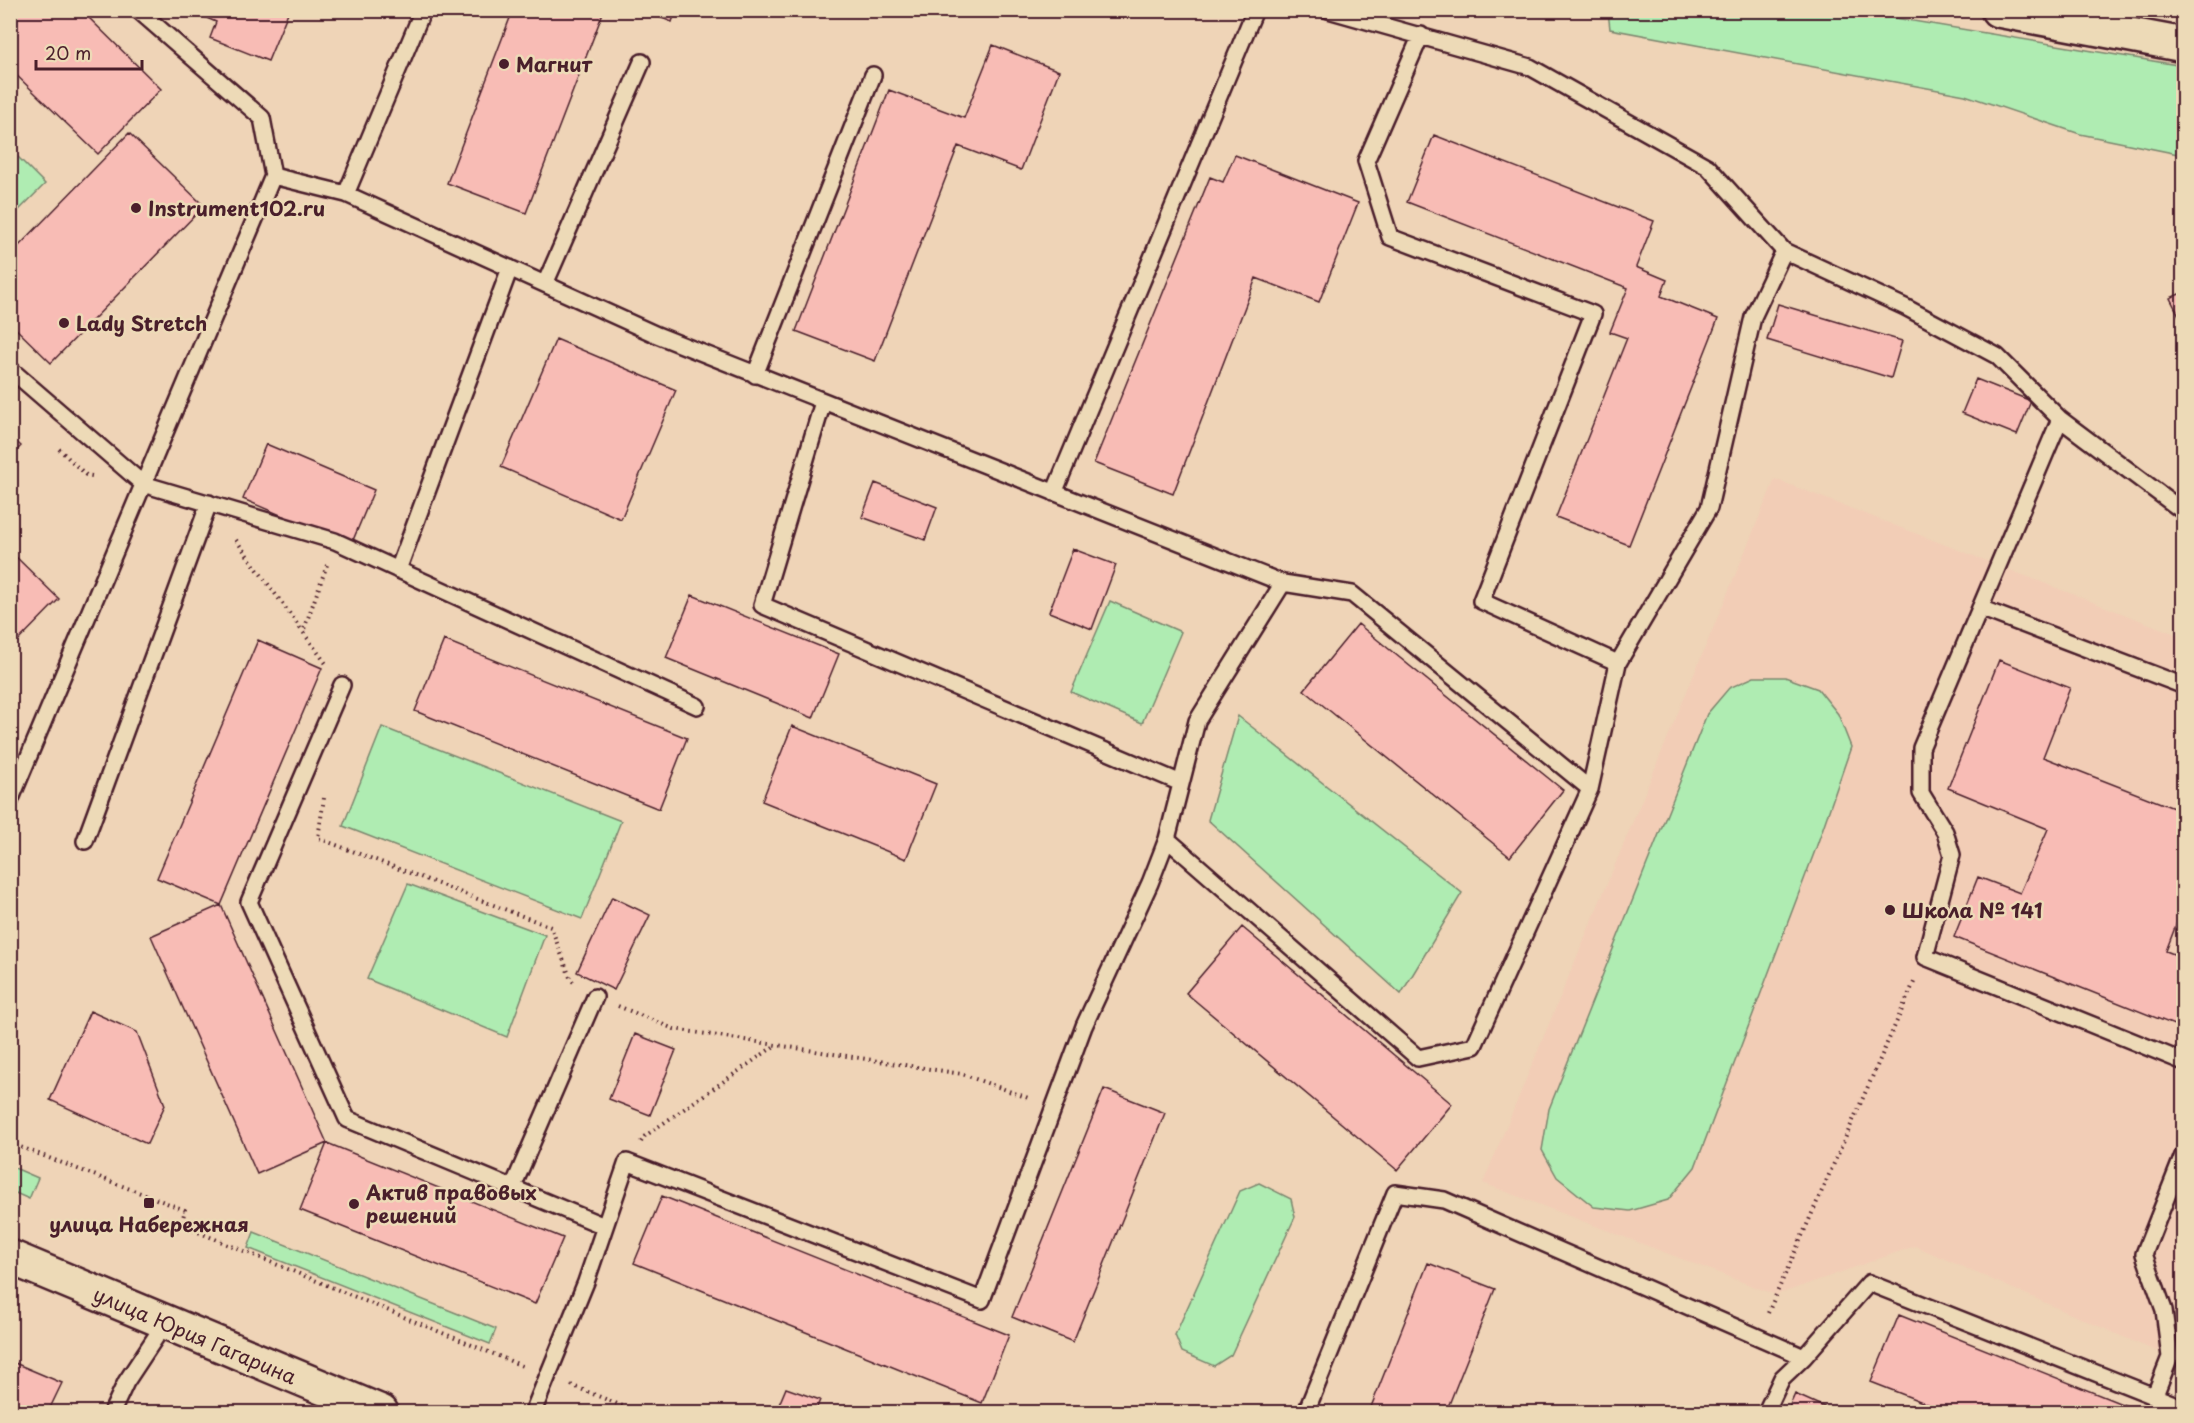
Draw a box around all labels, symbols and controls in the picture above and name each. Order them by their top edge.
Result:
scale bar [36,33,142,71]
text: 20 m [45,39,91,66]
place label: Магнит [516,49,593,79]
marker: Магнит [497,57,511,71]
place label: Instrument102.ru [148,193,325,223]
marker: Instrument102.ru [129,201,143,215]
place label: Lady Stretch [76,308,207,338]
marker: Lady Stretch [57,316,71,330]
place label: Школа № 141 [1902,895,2042,925]
marker: Школа № 141 [1883,903,1897,917]
place label: Актив правовых решений [365,1177,537,1230]
marker: улица Набережная [142,1196,156,1210]
marker: Актив правовых решений [347,1197,361,1211]
place label: улица Набережная [49,1209,249,1239]
street label: улица Юрия Гагарина [89,1279,302,1392]

